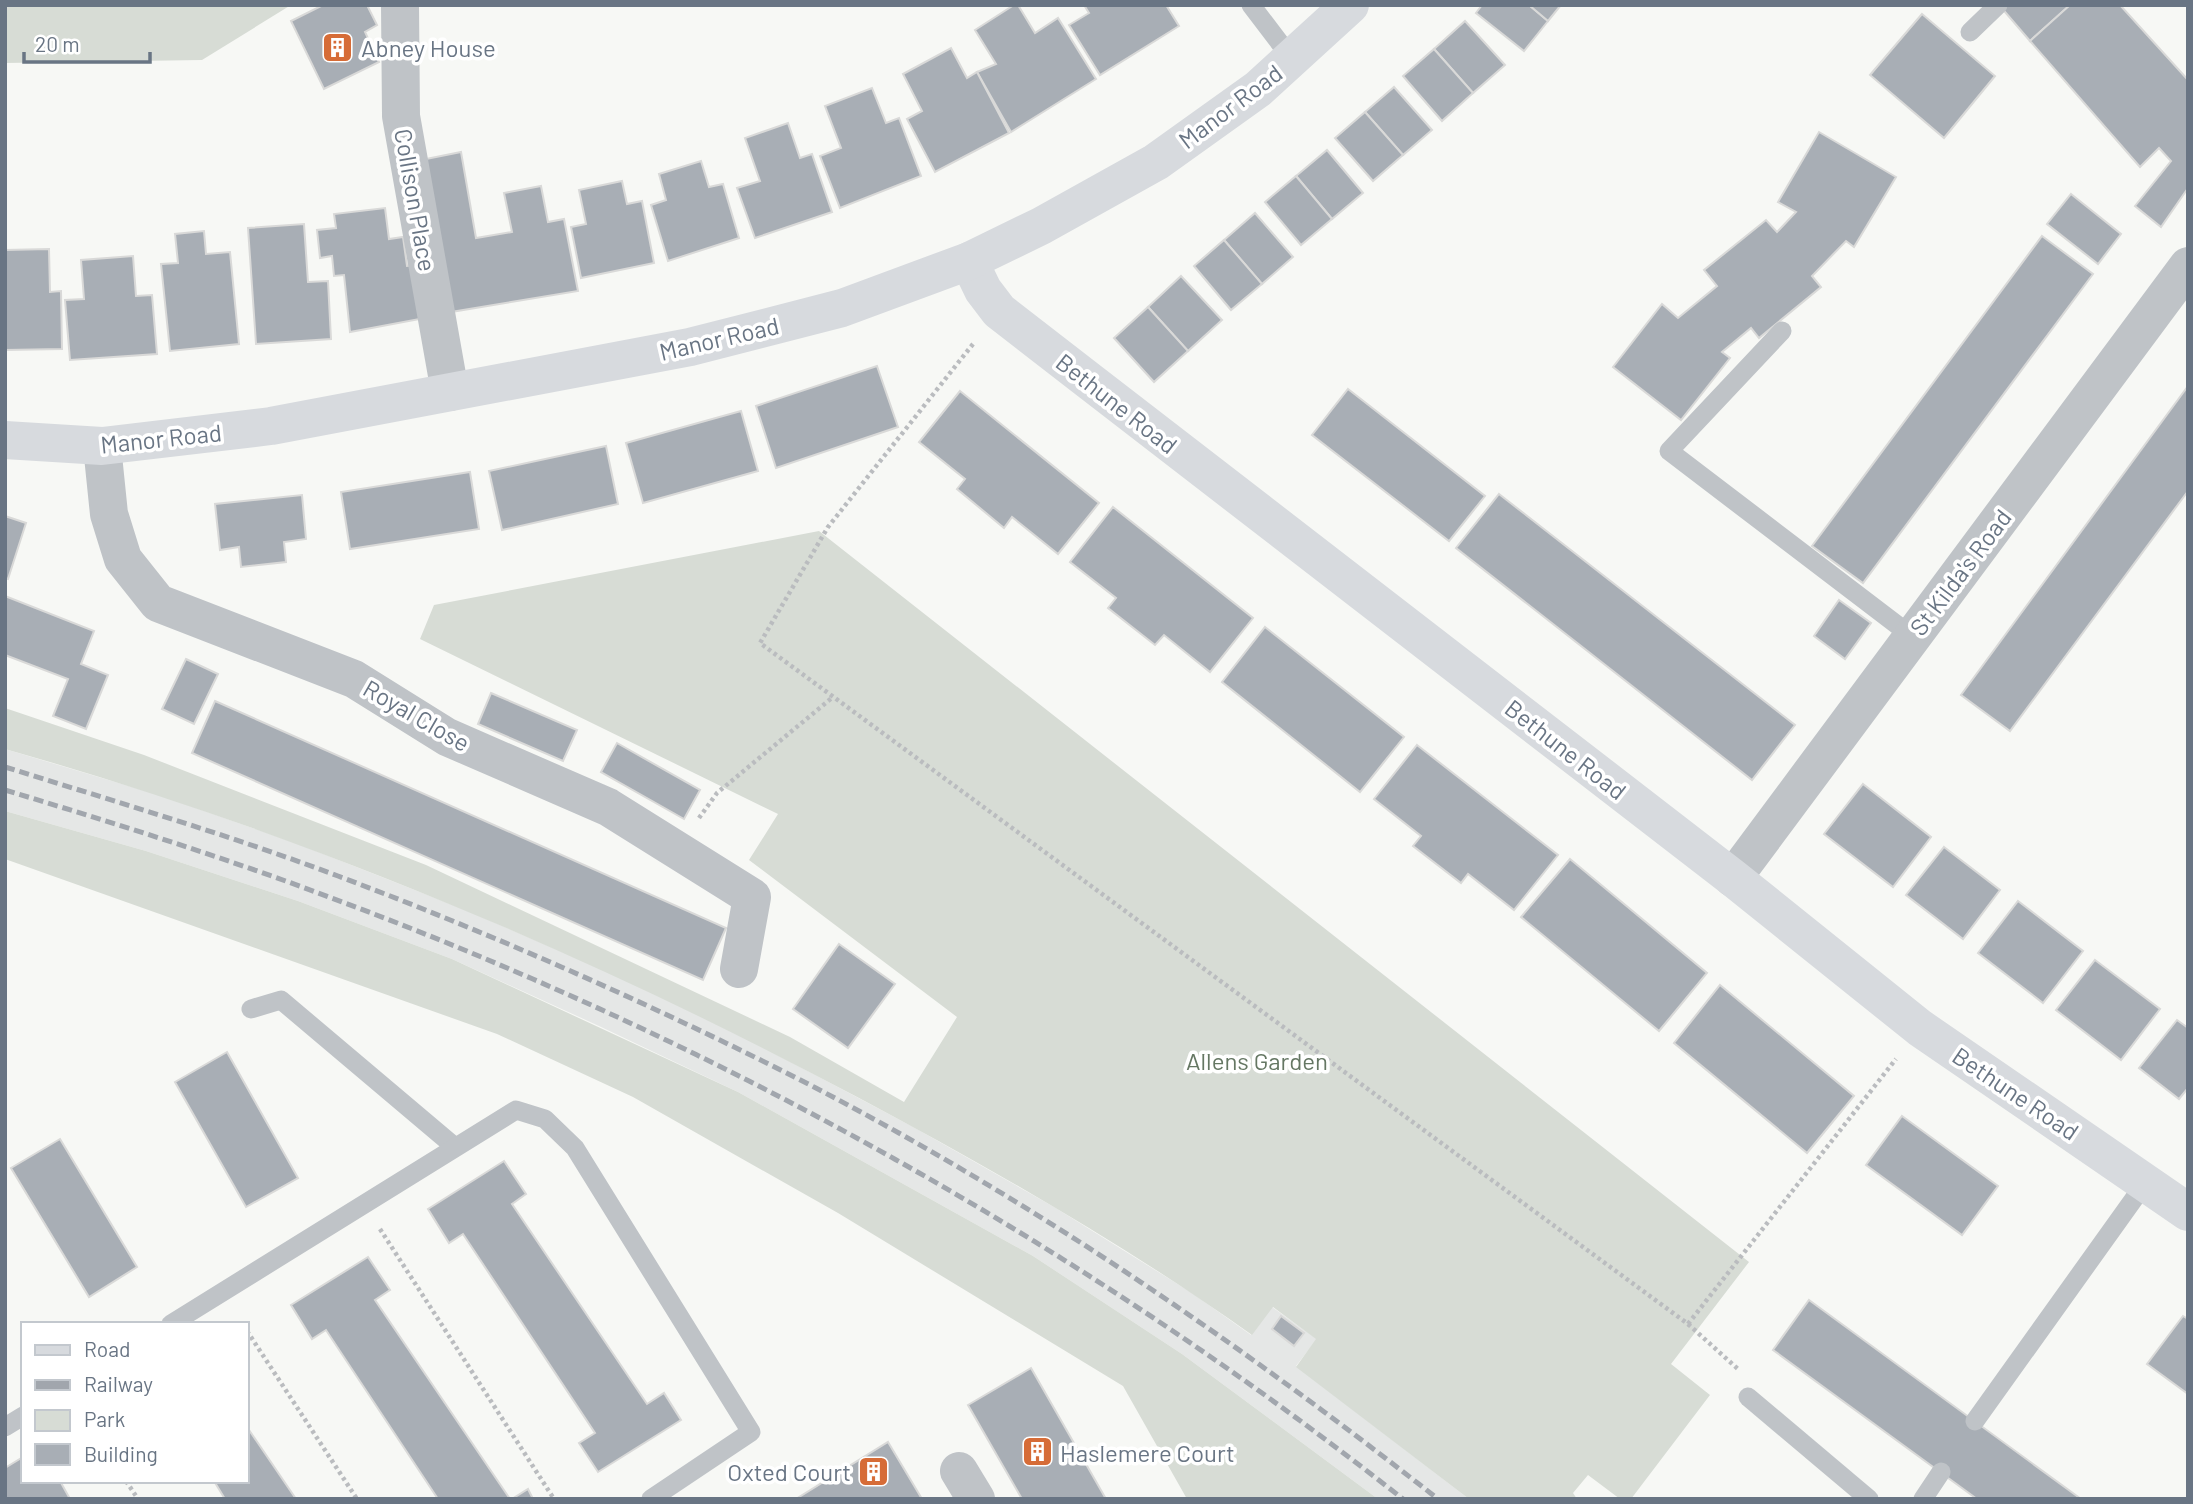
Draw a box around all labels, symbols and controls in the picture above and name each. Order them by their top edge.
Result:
scale bar [24,21,150,65]
building icon: Abney House [321,30,355,64]
text: 20 m [35,31,80,56]
place label: Abney House [361,33,496,62]
street label: Manor Road [1173,58,1287,154]
street label: Collison Place [389,126,443,274]
street label: Manor Road [656,310,782,366]
street label: Bethune Road [1051,347,1183,459]
street label: Manor Road [99,417,223,459]
street label: St Kilda's Road [1903,503,2017,641]
street label: Royal Close [359,673,475,757]
street label: Bethune Road [1500,693,1632,805]
street label: Bethune Road [1948,1040,2084,1146]
park label: Allens Garden [1186,1046,1328,1075]
legend [21,1322,248,1483]
text: Road [84,1336,130,1361]
text: Railway [84,1371,153,1396]
text: Park [84,1406,125,1431]
building icon: Haslemere Court [1020,1435,1054,1469]
place label: Haslemere Court [1060,1438,1235,1467]
text: Building [84,1441,158,1466]
building icon: Oxted Court [857,1454,891,1488]
place label: Oxted Court [727,1457,851,1486]

